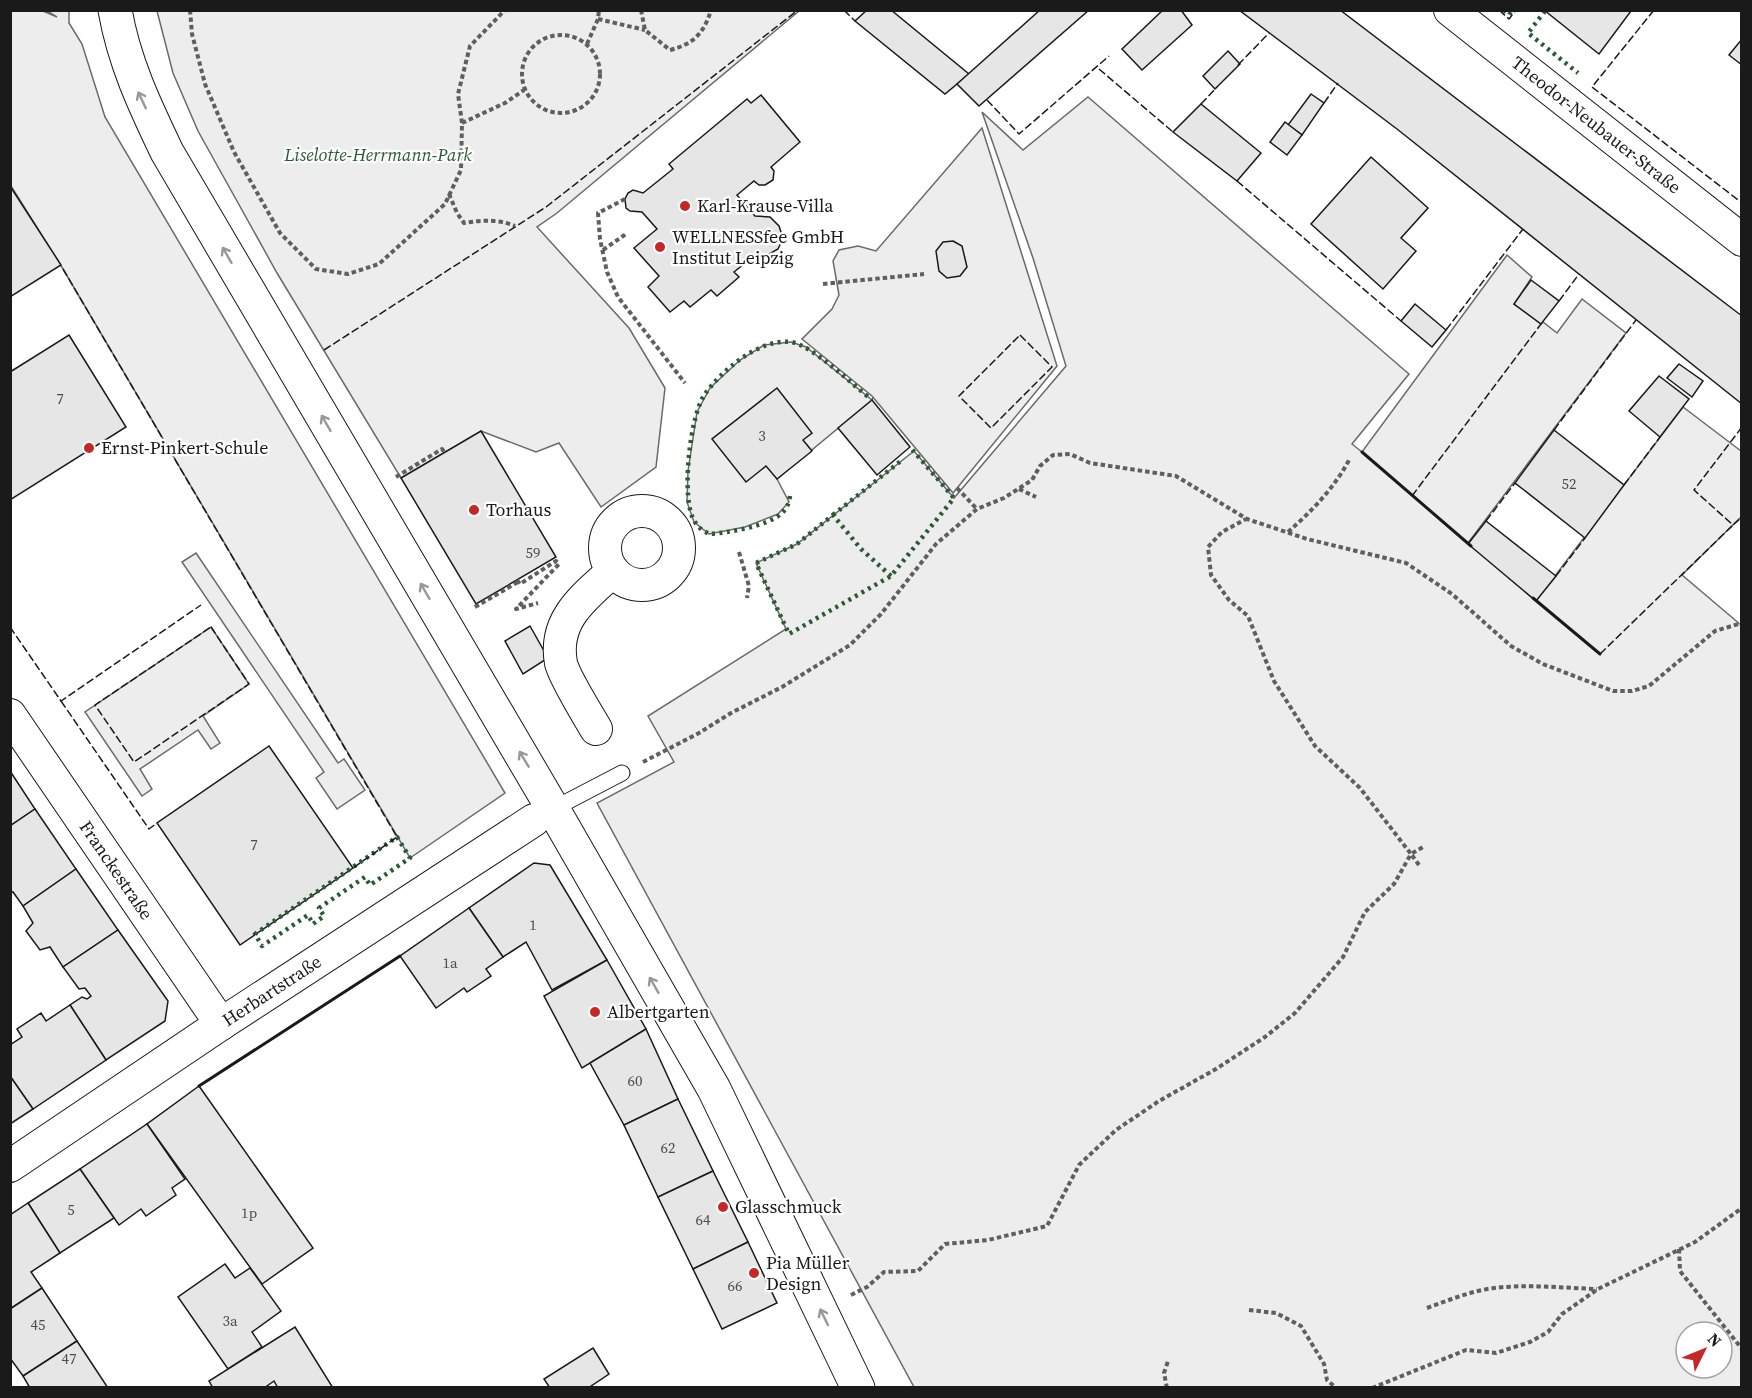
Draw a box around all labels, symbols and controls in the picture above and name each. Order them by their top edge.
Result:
street label: Theodor-Neubauer-Straße [1507,50,1686,199]
one-way arrow [136,91,148,109]
park label: Liselotte-Herrmann-Park [283,142,472,167]
place label: Karl-Krause-Villa [697,193,834,218]
marker: Karl-Krause-Villa [678,199,692,213]
place label: WELLNESSfee GmbH Institut Leipzig [672,224,844,270]
marker: WELLNESSfee GmbH Institut Leipzig [653,240,667,254]
one-way arrow [221,247,233,264]
house number: 7 [56,388,64,409]
one-way arrow [320,415,332,432]
house number: 3 [758,425,766,446]
place label: Ernst-Pinkert-Schule [101,435,268,460]
marker: Ernst-Pinkert-Schule [82,441,96,455]
house number: 52 [1561,473,1577,494]
place label: Torhaus [486,497,551,522]
marker: Torhaus [467,503,481,517]
house number: 59 [525,542,541,563]
one-way arrow [418,583,430,600]
one-way arrow [517,751,529,768]
street label: Franckestraße [74,815,159,924]
house number: 7 [250,834,258,855]
house number: 1 [529,914,537,935]
street label: Herbartstraße [217,949,326,1032]
house number: 1a [442,952,458,973]
one-way arrow [648,977,660,994]
place label: Albertgarten [607,999,710,1024]
marker: Albertgarten [588,1005,602,1019]
house number: 60 [627,1070,643,1091]
house number: 62 [660,1137,676,1158]
place label: Glasschmuck [735,1194,842,1219]
house number: 5 [67,1199,75,1220]
marker: Glasschmuck [716,1200,730,1214]
house number: 1p [241,1202,257,1223]
house number: 64 [695,1209,711,1230]
place label: Pia Müller Design [766,1250,850,1296]
marker: Pia Müller Design [747,1266,761,1280]
house number: 66 [727,1275,743,1296]
one-way arrow [817,1308,829,1326]
house number: 3a [222,1310,238,1331]
house number: 45 [30,1314,46,1335]
north arrow [1674,1320,1734,1380]
text: N [1703,1328,1727,1352]
house number: 47 [61,1348,77,1369]

